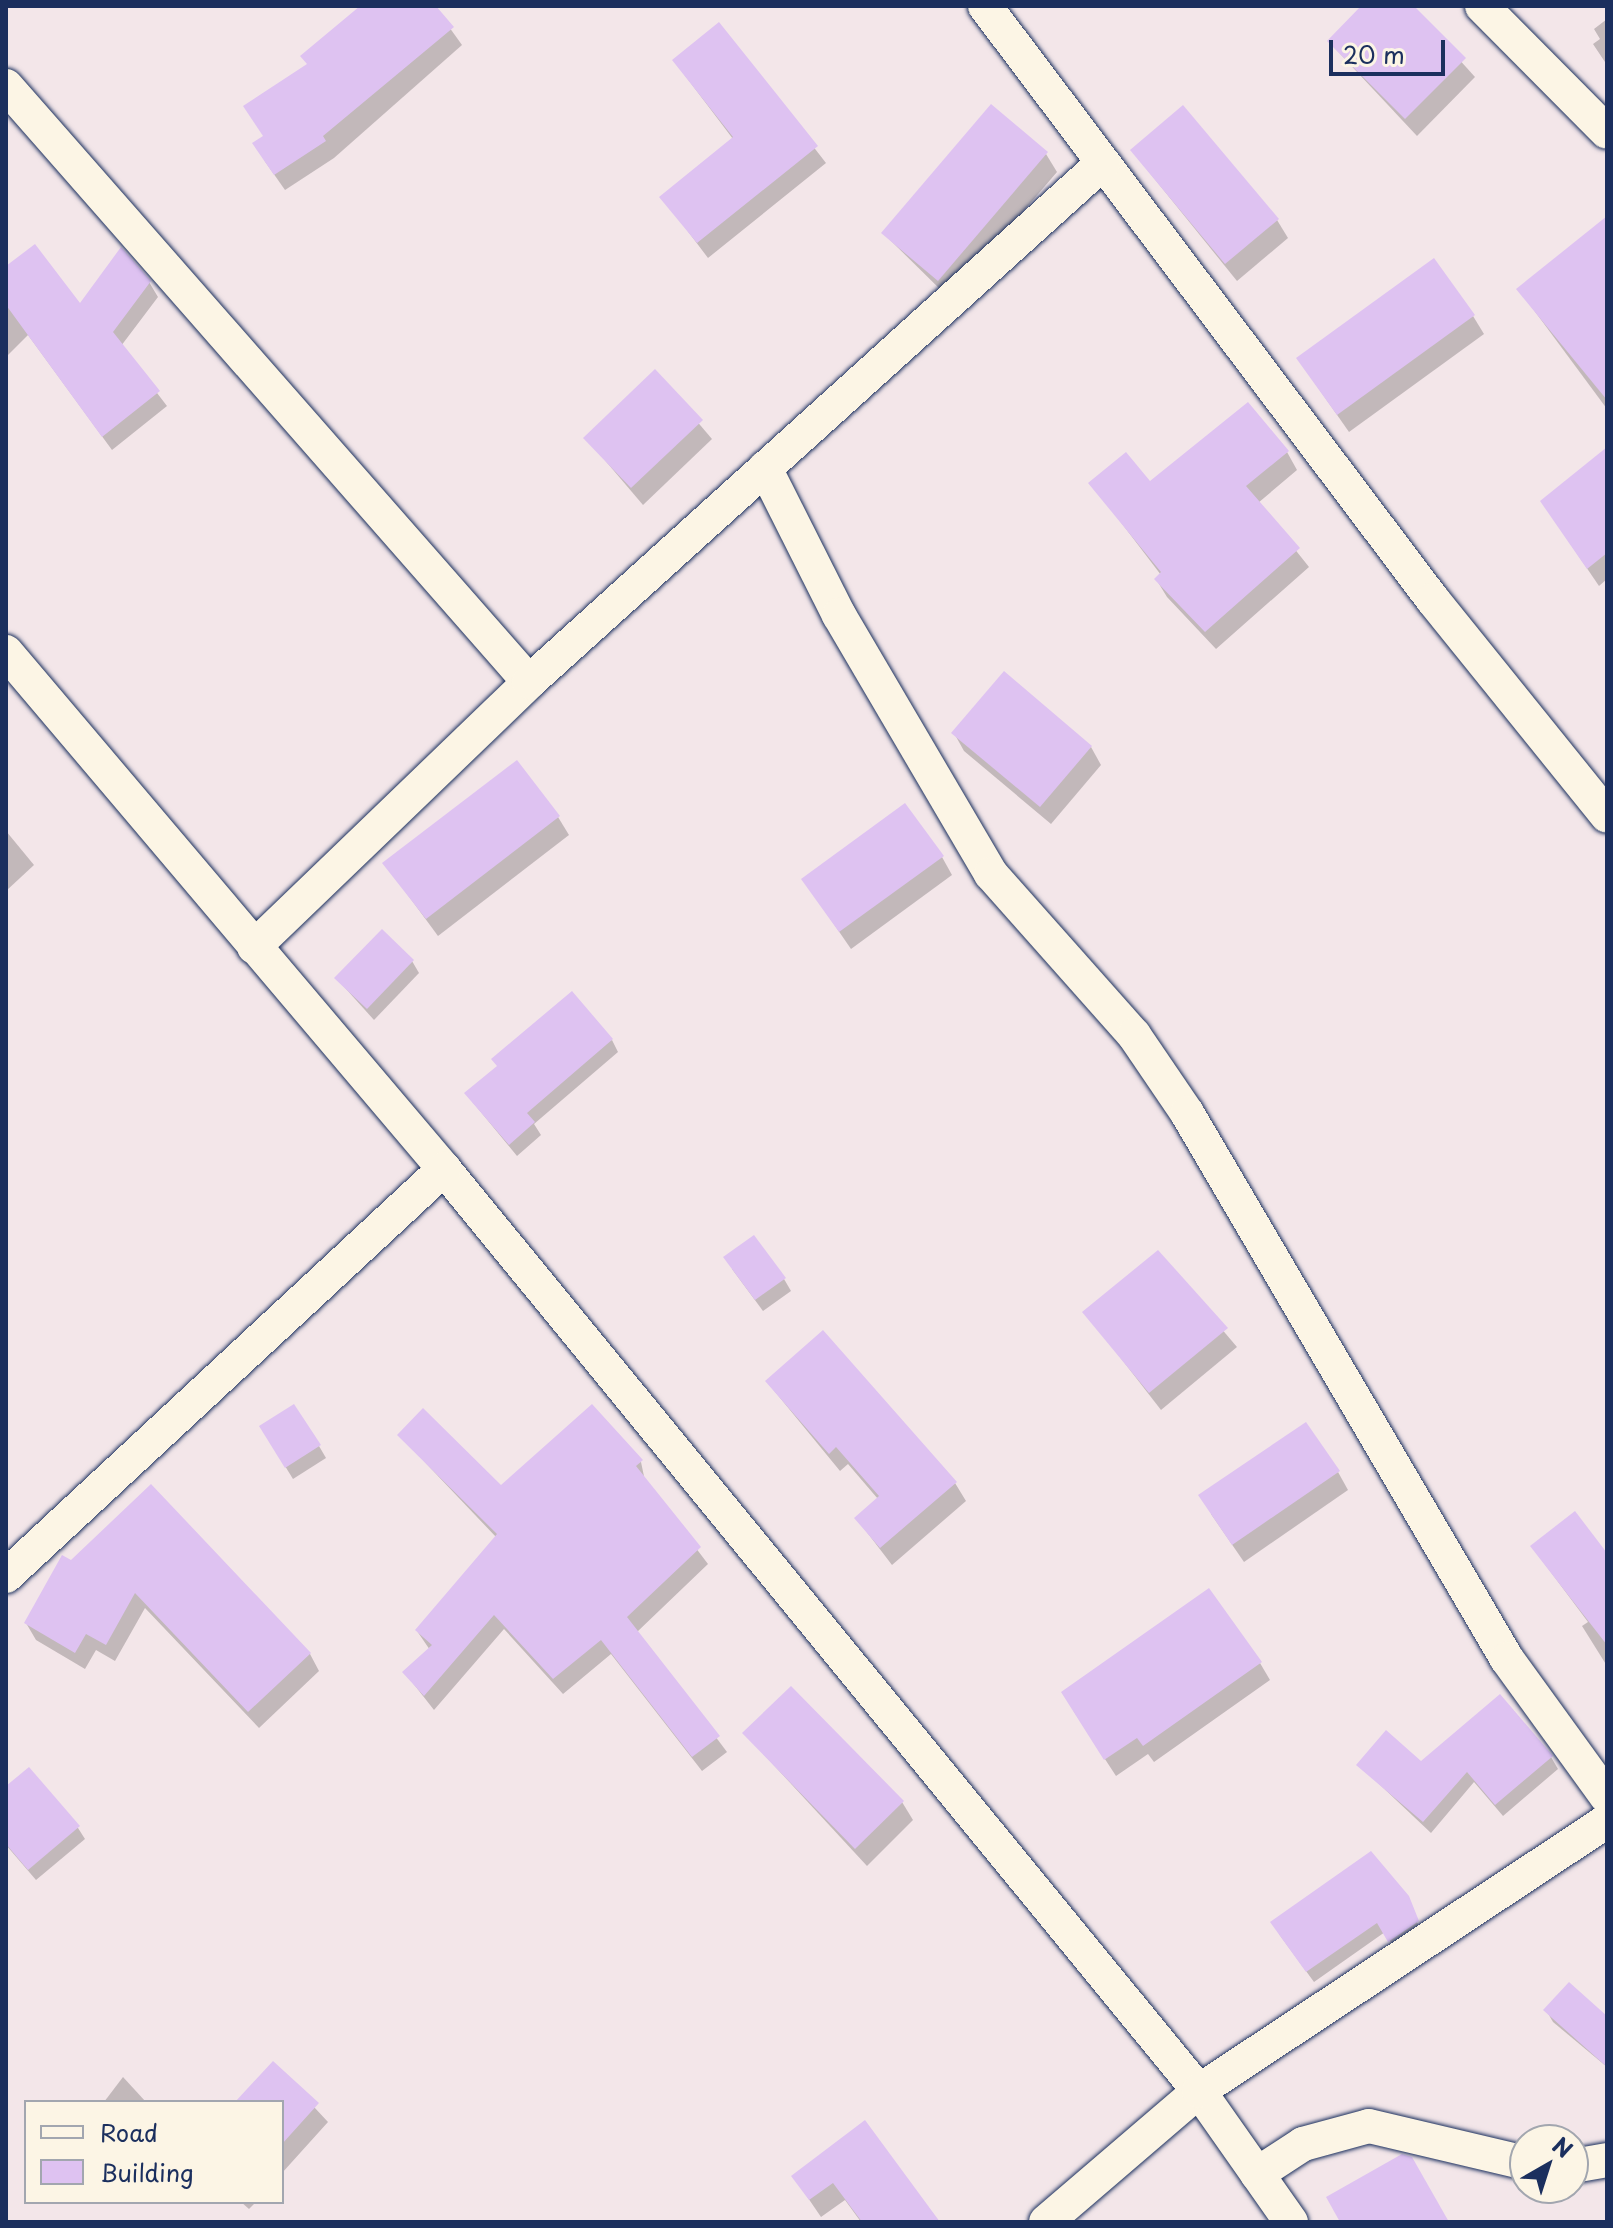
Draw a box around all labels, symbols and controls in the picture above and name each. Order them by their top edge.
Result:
scale bar [1333,24,1449,74]
text: 20 m [1343,36,1405,72]
legend [24,2100,284,2204]
text: Road [100,2114,158,2150]
north arrow [1509,2124,1589,2204]
text: N [1546,2128,1580,2165]
text: Building [100,2154,194,2190]

